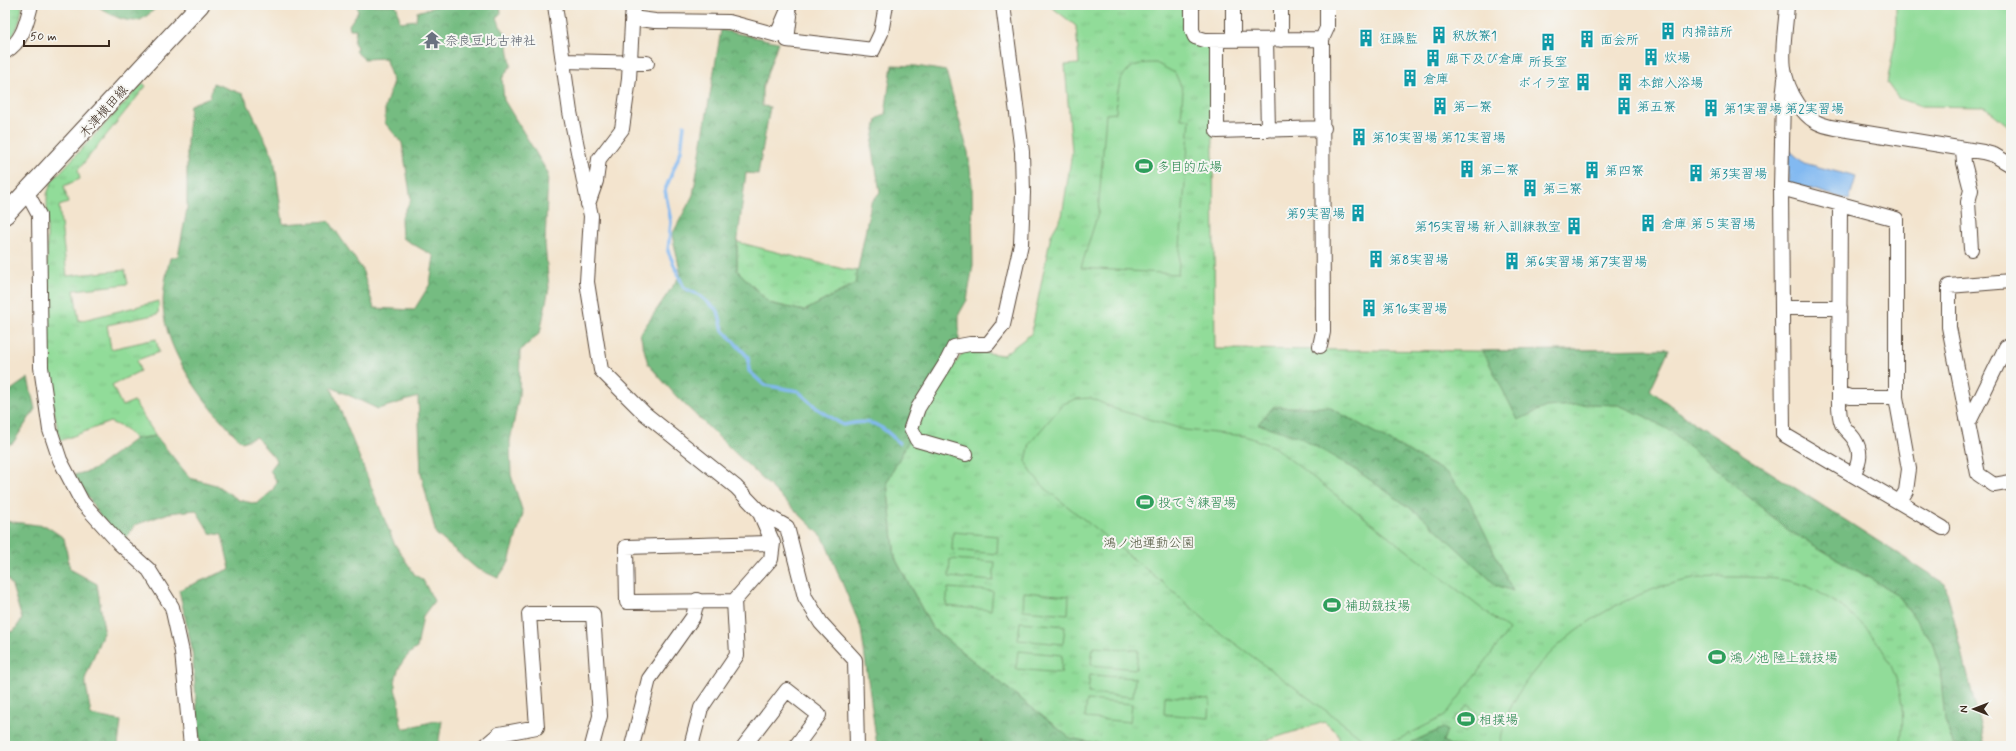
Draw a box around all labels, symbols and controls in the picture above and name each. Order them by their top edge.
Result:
building icon: 内掃詰所 [1658,21,1678,41]
scale bar [24,22,109,48]
place label: 内掃詰所 [1681,24,1733,41]
building icon: 釈放寮1 [1429,25,1449,45]
building icon: 狂躁監 [1356,28,1376,48]
place label: 釈放寮1 [1452,28,1497,45]
text: 50 m [30,29,57,45]
building icon: 面会所 [1577,29,1597,49]
temple icon: 奈良豆比古神社 [422,30,442,50]
place label: 狂躁監 [1379,31,1418,48]
building icon: 所長室 [1538,32,1558,52]
place label: 面会所 [1600,32,1639,49]
place label: 奈良豆比古神社 [445,33,536,50]
building icon: 炊場 [1641,47,1661,67]
building icon: 廊下及び倉庫 [1423,48,1443,68]
place label: 炊場 [1664,50,1690,67]
place label: 廊下及び倉庫 [1446,51,1524,68]
place label: 所長室 [1528,54,1568,71]
building icon: 倉庫 [1400,68,1420,88]
place label: 倉庫 [1423,71,1449,88]
building icon: ボイラ室 [1573,72,1593,92]
building icon: 本館入浴場 [1615,72,1635,92]
place label: ボイラ室 [1518,75,1570,92]
place label: 本館入浴場 [1638,75,1703,92]
street label: 木津横田線 [76,81,133,142]
building icon: 第一寮 [1430,96,1450,116]
building icon: 第五寮 [1614,96,1634,116]
building icon: 第1実習場 第2実習場 [1701,98,1721,118]
place label: 第一寮 [1453,99,1492,116]
place label: 第五寮 [1637,99,1676,116]
place label: 第1実習場 第2実習場 [1724,101,1844,118]
building icon: 第10実習場 第12実習場 [1349,127,1369,147]
place label: 第10実習場 第12実習場 [1372,130,1505,147]
sports icon: 多目的広場 [1134,156,1154,176]
place label: 多目的広場 [1157,159,1222,176]
building icon: 第二寮 [1457,159,1477,179]
building icon: 第四寮 [1582,160,1602,180]
place label: 第二寮 [1480,162,1519,179]
place label: 第四寮 [1605,163,1644,180]
building icon: 第3実習場 [1686,163,1706,183]
place label: 第3実習場 [1709,166,1767,183]
building icon: 第三寮 [1520,178,1540,198]
place label: 第三寮 [1543,181,1582,198]
building icon: 第9実習場 [1348,203,1368,223]
place label: 第9実習場 [1287,206,1345,223]
building icon: 倉庫 第５実習場 [1638,213,1658,233]
building icon: 第15実習場 新入訓練教室 [1564,216,1584,236]
place label: 倉庫 第５実習場 [1661,216,1756,233]
place label: 第15実習場 新入訓練教室 [1415,219,1561,236]
building icon: 第8実習場 [1366,249,1386,269]
building icon: 第6実習場 第7実習場 [1502,251,1522,271]
place label: 第8実習場 [1389,252,1448,269]
place label: 第6実習場 第7実習場 [1525,254,1647,271]
building icon: 第16実習場 [1359,298,1379,318]
place label: 第16実習場 [1382,301,1447,318]
sports icon: 投てき練習場 [1135,492,1155,512]
place label: 投てき練習場 [1158,495,1236,512]
park label: 鴻ノ池運動公園 [1103,535,1195,552]
sports icon: 補助競技場 [1322,595,1342,615]
place label: 補助競技場 [1345,598,1410,615]
sports icon: 鴻ノ池 陸上競技場 [1707,647,1727,667]
place label: 鴻ノ池 陸上競技場 [1730,650,1838,667]
north arrow [1954,689,1994,729]
text: N [1958,705,1972,713]
sports icon: 相撲場 [1456,709,1476,729]
place label: 相撲場 [1479,712,1518,729]

